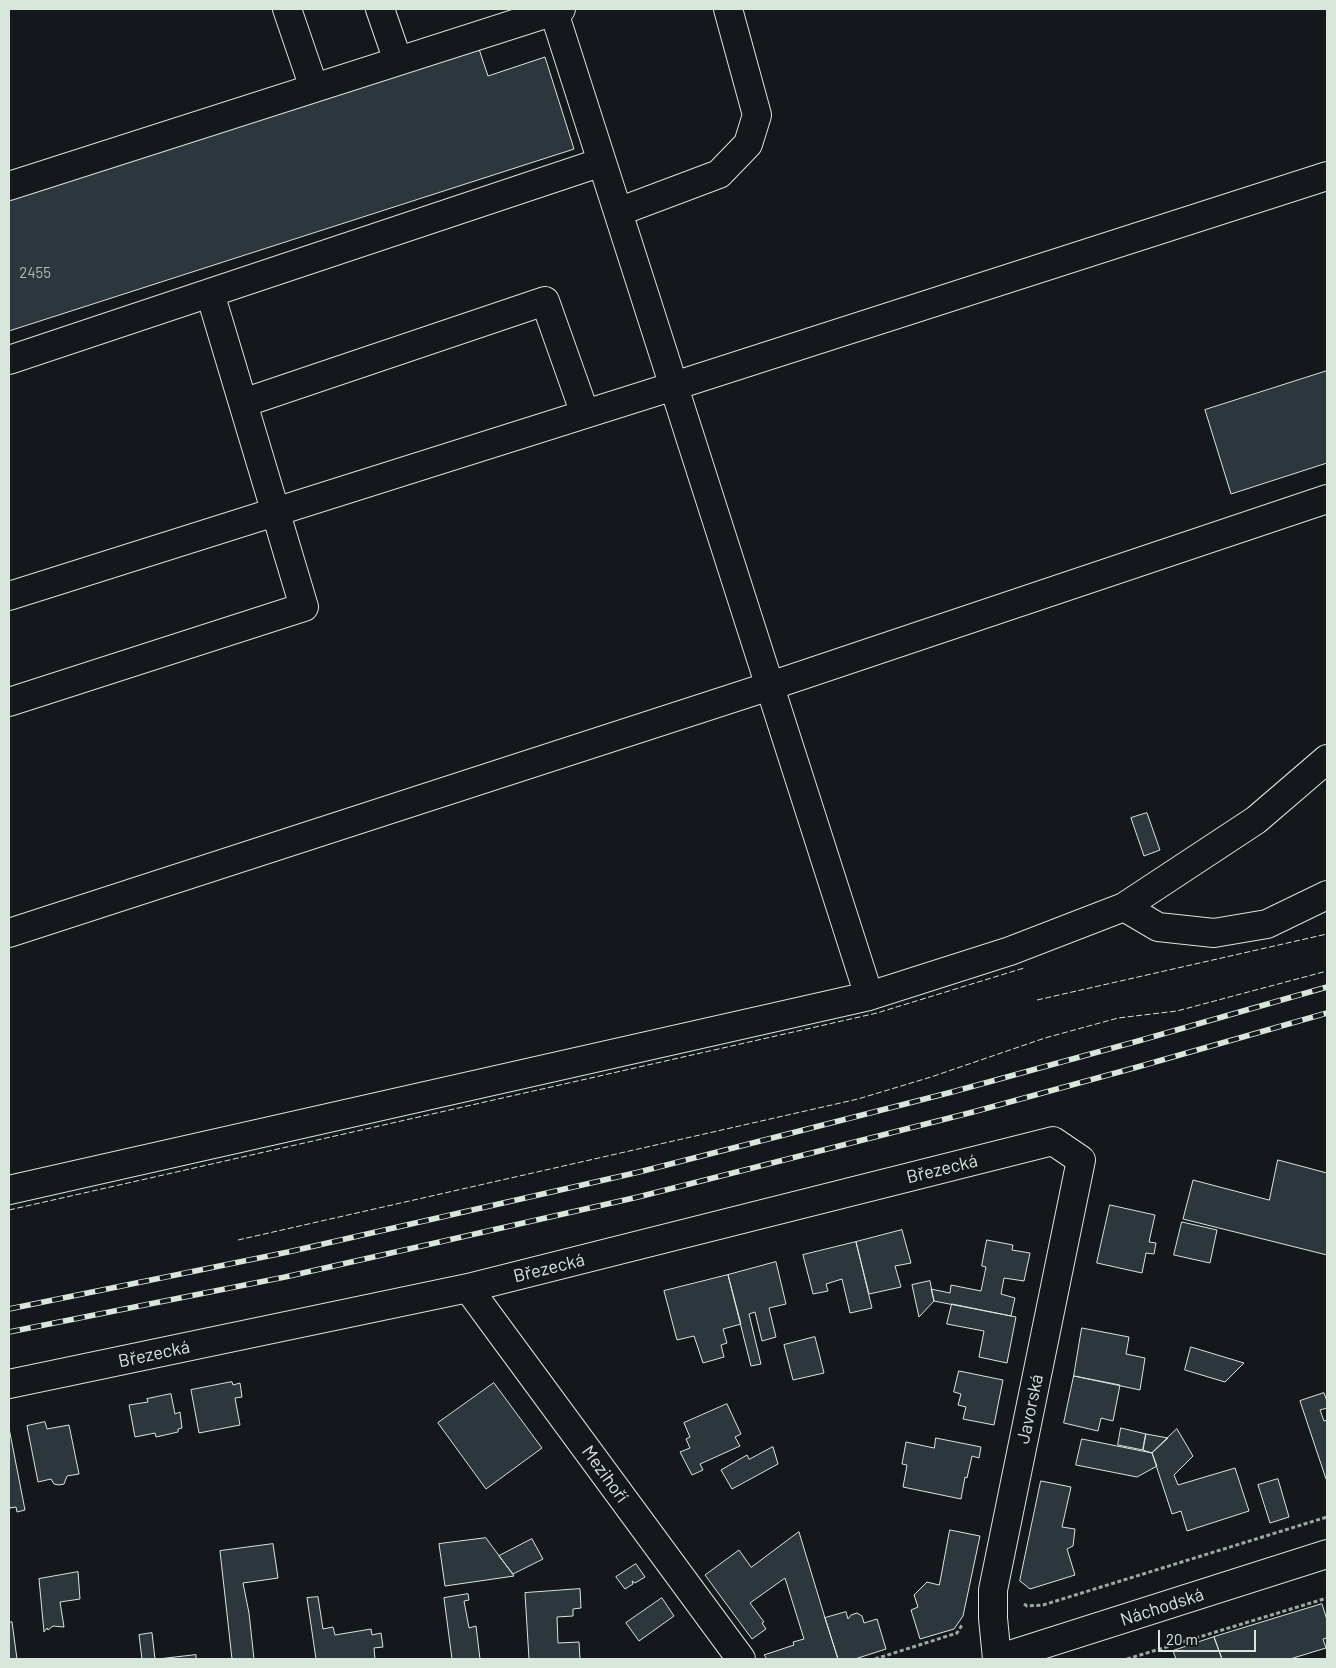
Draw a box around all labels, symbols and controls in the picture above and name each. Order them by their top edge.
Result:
house number: 2455 [19,264,51,282]
street label: Březecká [904,1150,980,1188]
street label: Březecká [511,1249,587,1287]
street label: Březecká [116,1336,192,1372]
street label: Javorská [1012,1372,1048,1446]
street label: Mezihoří [577,1441,633,1507]
street label: Náchodská [1118,1583,1206,1631]
scale bar [1161,1620,1258,1652]
text: 20 m [1166,1630,1198,1648]

